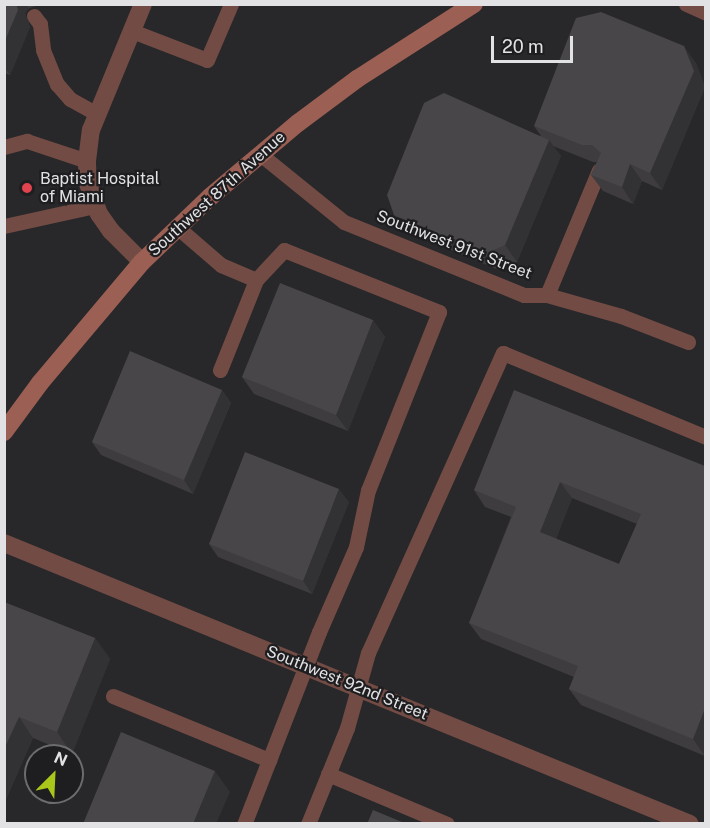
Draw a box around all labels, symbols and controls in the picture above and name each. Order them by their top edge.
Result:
scale bar [494,24,576,62]
text: 20 m [502,36,544,57]
street label: Southwest 87th Avenue [145,127,289,261]
place label: Baptist Hospital of Miami [40,169,160,207]
marker: Baptist Hospital of Miami [18,179,36,197]
street label: Southwest 91st Street [374,207,534,283]
street label: Southwest 92nd Street [263,642,431,724]
north arrow [24,744,84,804]
text: N [51,748,70,770]

